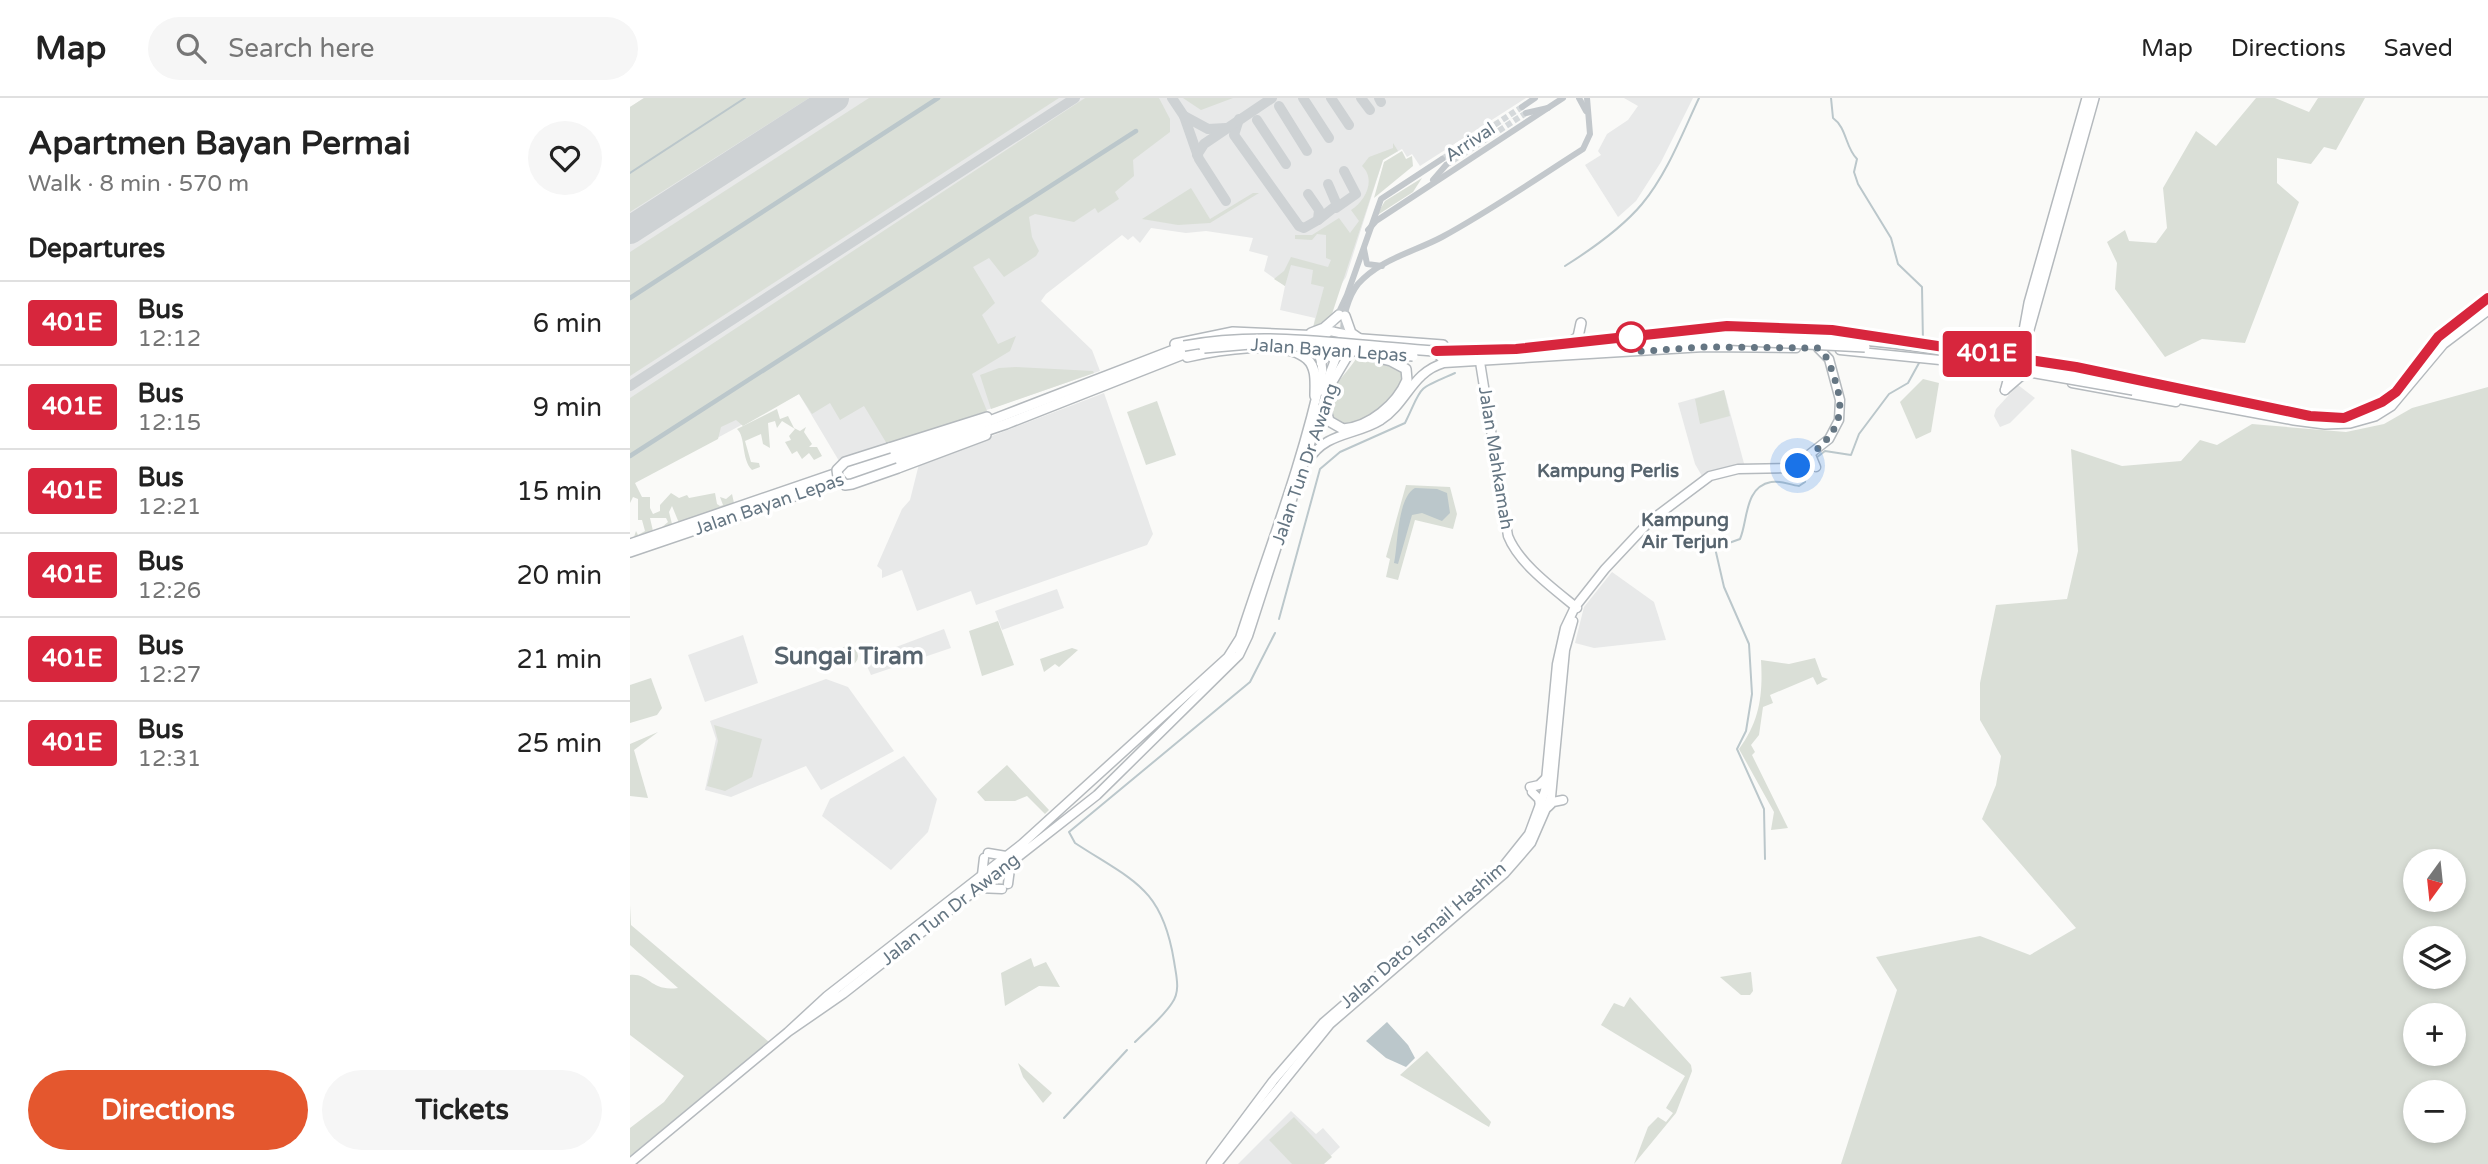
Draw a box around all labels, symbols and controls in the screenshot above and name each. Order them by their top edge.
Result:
search box [148,17,638,80]
text: Map [35,29,106,68]
icon: search [172,29,210,67]
text: Search here [228,33,374,64]
text: Map [2141,34,2193,63]
text: Directions [2231,34,2346,63]
text: Saved [2384,34,2453,63]
street label: Arrival [1441,118,1499,166]
button: heart [528,121,602,195]
text: Apartmen Bayan Permai [28,124,411,163]
text: Walk · 8 min · 570 m [28,170,249,198]
text: Departures [28,233,165,264]
text: Bus [138,294,184,325]
text: 401E [42,308,103,337]
text: 6 min [533,308,602,339]
unlabelled marker [1616,322,1646,352]
text: 12:12 [138,325,201,353]
line badge: 401E [1938,331,2036,377]
street label: Jalan Bayan Lepas [1250,334,1408,366]
text: 401E [1957,339,2017,368]
text: Bus [138,378,184,409]
street label: Jalan Tun Dr Awang [1267,380,1343,548]
street label: Jalan Mahkamah [1474,385,1518,531]
text: 401E [42,392,103,421]
text: 9 min [533,392,602,423]
text: 12:15 [138,409,201,437]
your location [1780,448,1815,483]
district label: Kampung Perlis [1537,460,1679,483]
text: Bus [138,462,184,493]
street label: Jalan Bayan Lepas [691,468,847,540]
text: 401E [42,476,103,505]
text: 15 min [516,476,602,507]
text: 12:21 [138,493,201,521]
district label: Kampung Air Terjun [1641,509,1729,554]
text: Bus [138,546,184,577]
text: 401E [42,560,103,589]
text: 20 min [516,560,602,591]
text: 12:26 [138,577,201,605]
text: Bus [138,630,184,661]
district label: Sungai Tiram [774,642,924,671]
text: 401E [42,644,103,673]
text: 21 min [516,644,602,675]
text: 12:27 [138,661,201,689]
text: Bus [138,714,184,745]
text: 401E [42,728,103,757]
text: 25 min [516,728,602,759]
text: 12:31 [138,745,201,773]
street label: Jalan Tun Dr Awang [876,848,1024,970]
north arrow [2403,849,2466,912]
map controls [2403,849,2466,1143]
street label: Jalan Dato Ismail Hashim [1336,857,1510,1013]
button: layers [2403,926,2466,989]
button: + [2403,1003,2466,1066]
button: Directions [28,1070,308,1150]
button: Tickets [322,1070,602,1150]
button: − [2403,1080,2466,1143]

